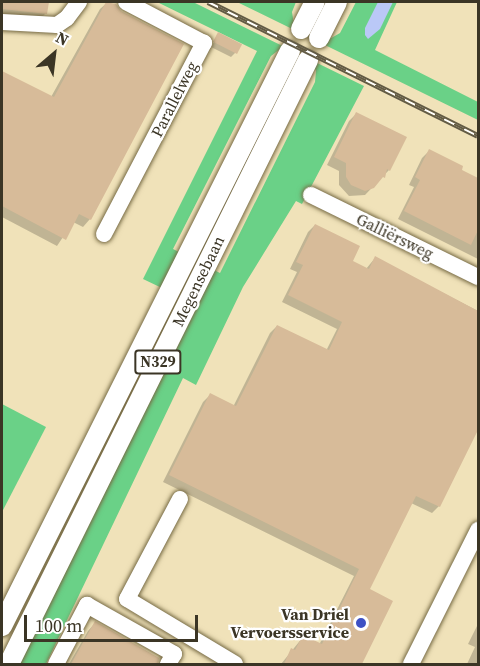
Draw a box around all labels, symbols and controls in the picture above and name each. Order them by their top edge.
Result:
north arrow [24,24,84,84]
text: N [52,26,73,51]
street label: Parallelweg [147,58,201,140]
street label: Galliërsweg [353,209,437,263]
street label: Megensebaan [168,233,228,329]
road number: N329 [134,350,182,374]
scale bar [27,603,201,641]
place label: Van Driel Vervoersservice [230,604,349,642]
text: 100 m [35,613,82,638]
marker: Van Driel Vervoersservice [354,616,368,630]

